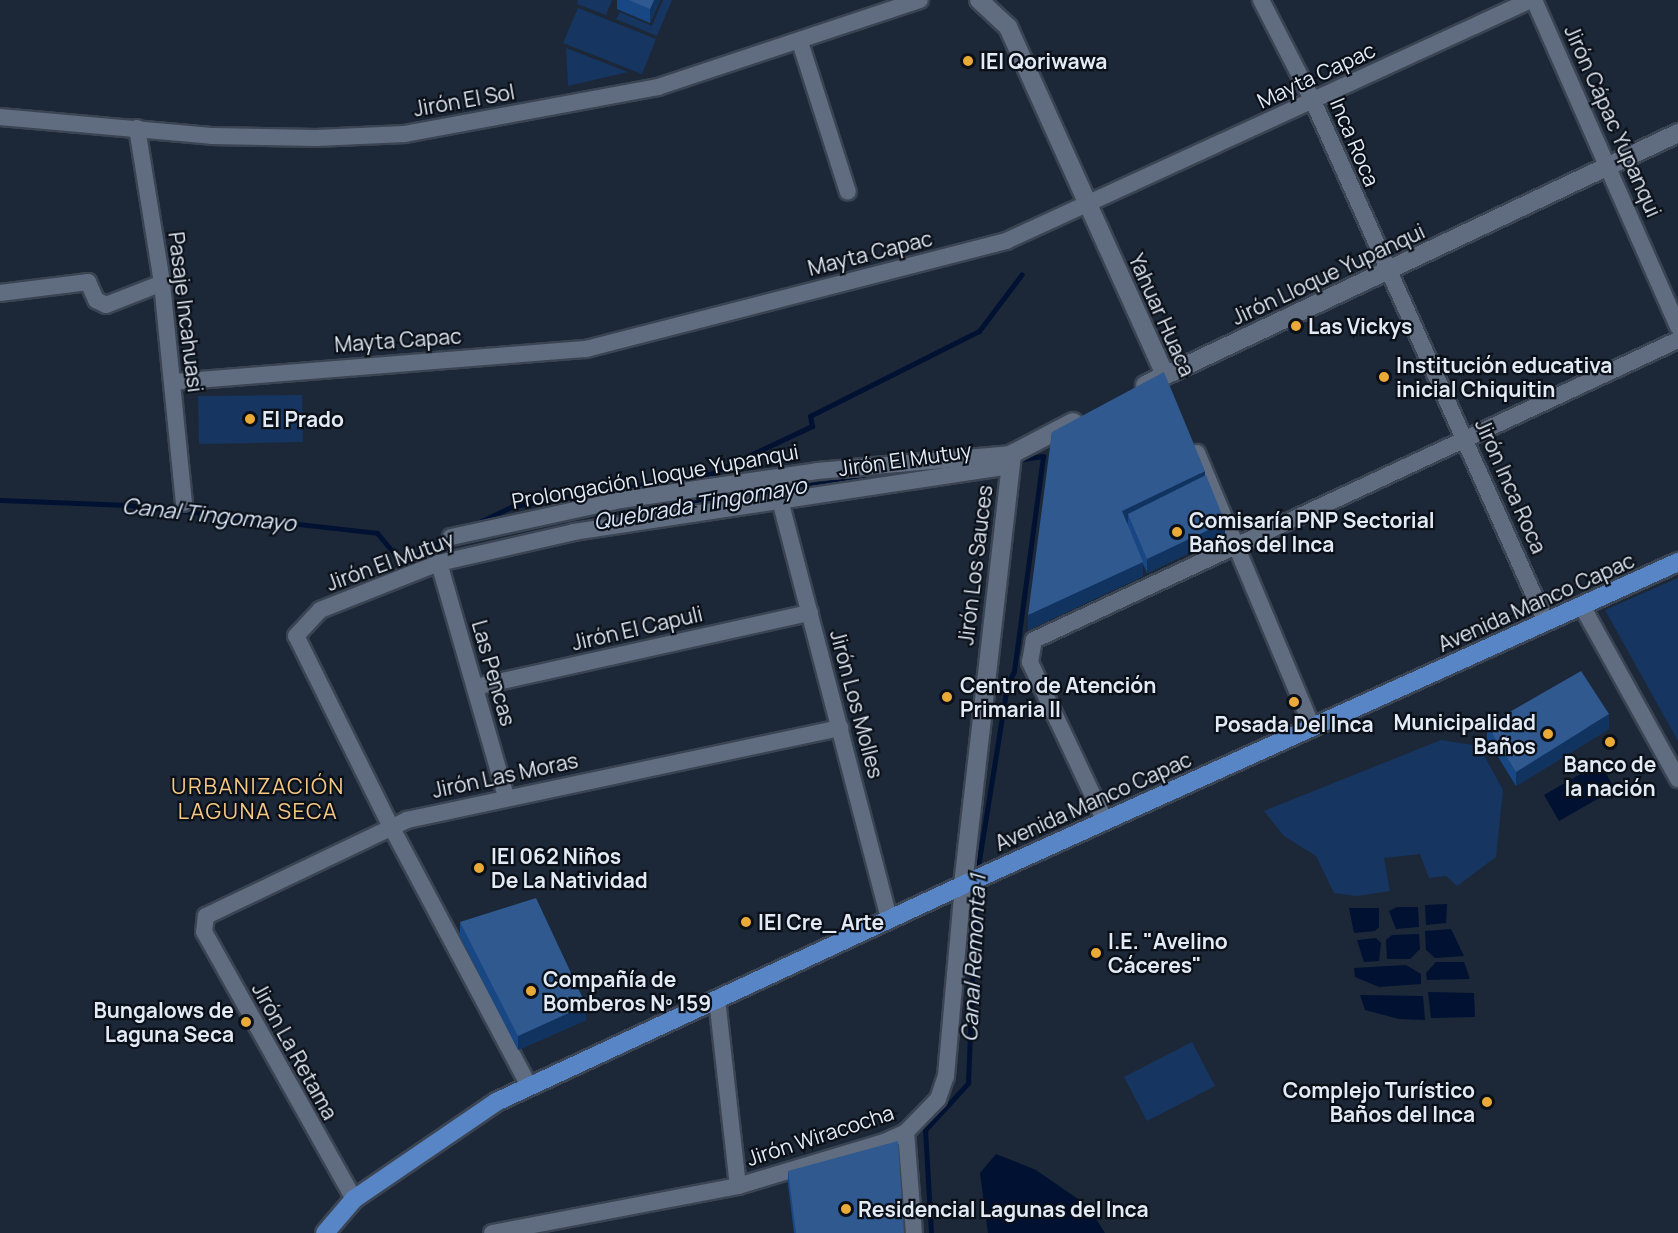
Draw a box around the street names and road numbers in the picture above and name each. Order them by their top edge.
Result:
street label: Jirón Cápac Yupanqui [1559,21,1667,221]
street label: Mayta Capac [1253,37,1379,113]
street label: Jirón El Sol [411,79,517,121]
street label: Inca Roca [1325,94,1385,190]
street label: Jirón Lloque Yupanqui [1227,218,1429,330]
street label: Mayta Capac [805,225,935,281]
street label: Pasaje Incahuasi [164,230,208,394]
street label: Yahuar Huaca [1124,250,1200,380]
street label: Mayta Capac [334,323,462,357]
street label: Jirón Inca Roca [1470,415,1552,557]
street label: Jirón El Mutuy [837,437,973,481]
street label: Prolongación Lloque Yupanqui [510,438,800,514]
street label: Jirón Los Sauces [953,484,997,646]
street label: Jirón El Mutuy [323,526,457,596]
street label: Avenida Manco Capac [1434,547,1638,657]
street label: Jirón El Capuli [569,601,705,655]
street label: Las Pencas [467,617,521,729]
street label: Jirón Los Molles [825,627,889,781]
street label: Avenida Manco Capac [991,746,1195,856]
street label: Jirón Las Moras [430,747,580,803]
street label: Jirón La Retama [247,978,343,1124]
street label: Jirón Wiracocha [743,1099,897,1171]

